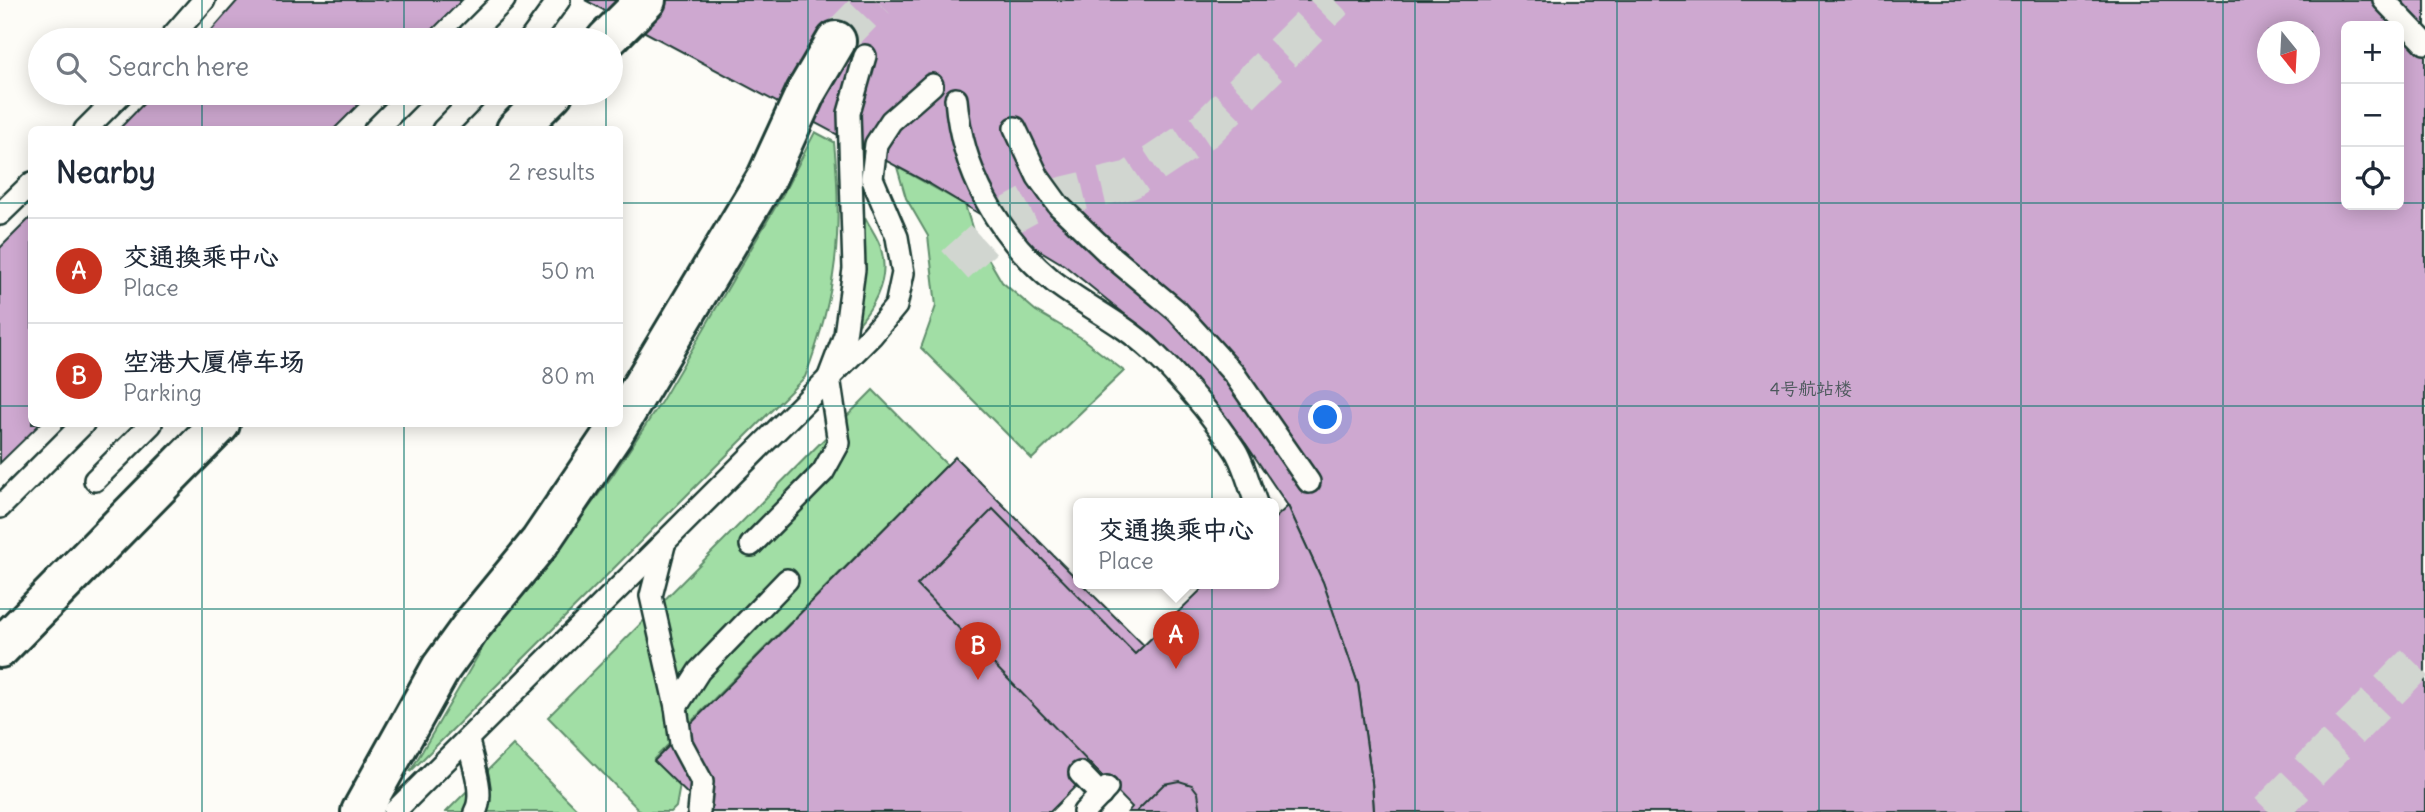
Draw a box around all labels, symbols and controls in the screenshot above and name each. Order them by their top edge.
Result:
north arrow [2257,21,2320,84]
map controls [2341,21,2404,210]
button: + [2341,21,2404,84]
search box [28,28,623,105]
icon: search [52,48,90,86]
text: Search here [108,50,249,83]
button: − [2341,84,2404,147]
button: locate [2341,147,2404,210]
text: Nearby [56,153,156,191]
text: 2 results [509,157,595,186]
text: 交通换乘中心 [123,240,279,273]
text: A [72,256,86,285]
text: 50 m [541,256,595,285]
text: Place [123,273,179,302]
text: 空港大厦停车场 [123,345,305,378]
text: B [71,361,87,390]
text: 80 m [541,361,595,390]
house number: 4号航站楼 [1770,377,1852,400]
text: Parking [123,378,202,407]
your location [1308,400,1342,434]
popup [1073,498,1279,589]
text: 交通换乘中心 [1098,513,1254,546]
text: Place [1098,546,1154,575]
pin: A [1153,611,1199,669]
pin: B [955,622,1001,680]

